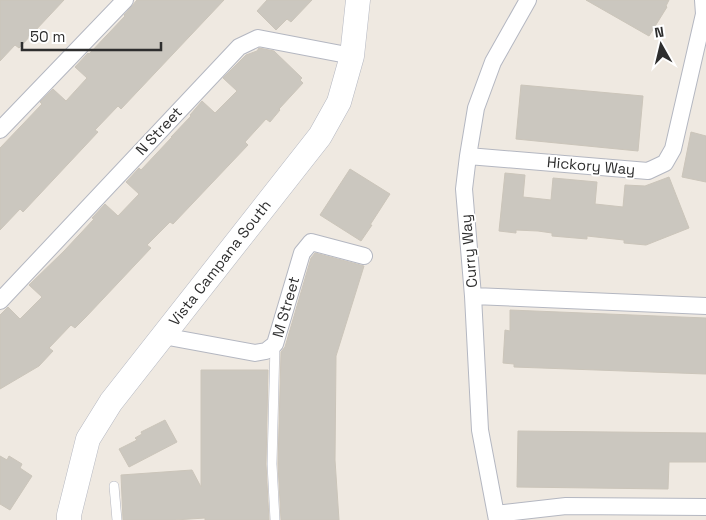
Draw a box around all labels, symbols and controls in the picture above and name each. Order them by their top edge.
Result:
scale bar [22,20,161,52]
north arrow [636,20,686,70]
text: N [653,23,665,42]
text: 50 m [30,27,65,46]
street label: N Street [131,102,186,159]
street label: Hickory Way [546,152,636,179]
street label: Vista Campana South [164,196,275,330]
street label: Curry Way [456,214,481,289]
street label: M Street [268,274,303,340]

